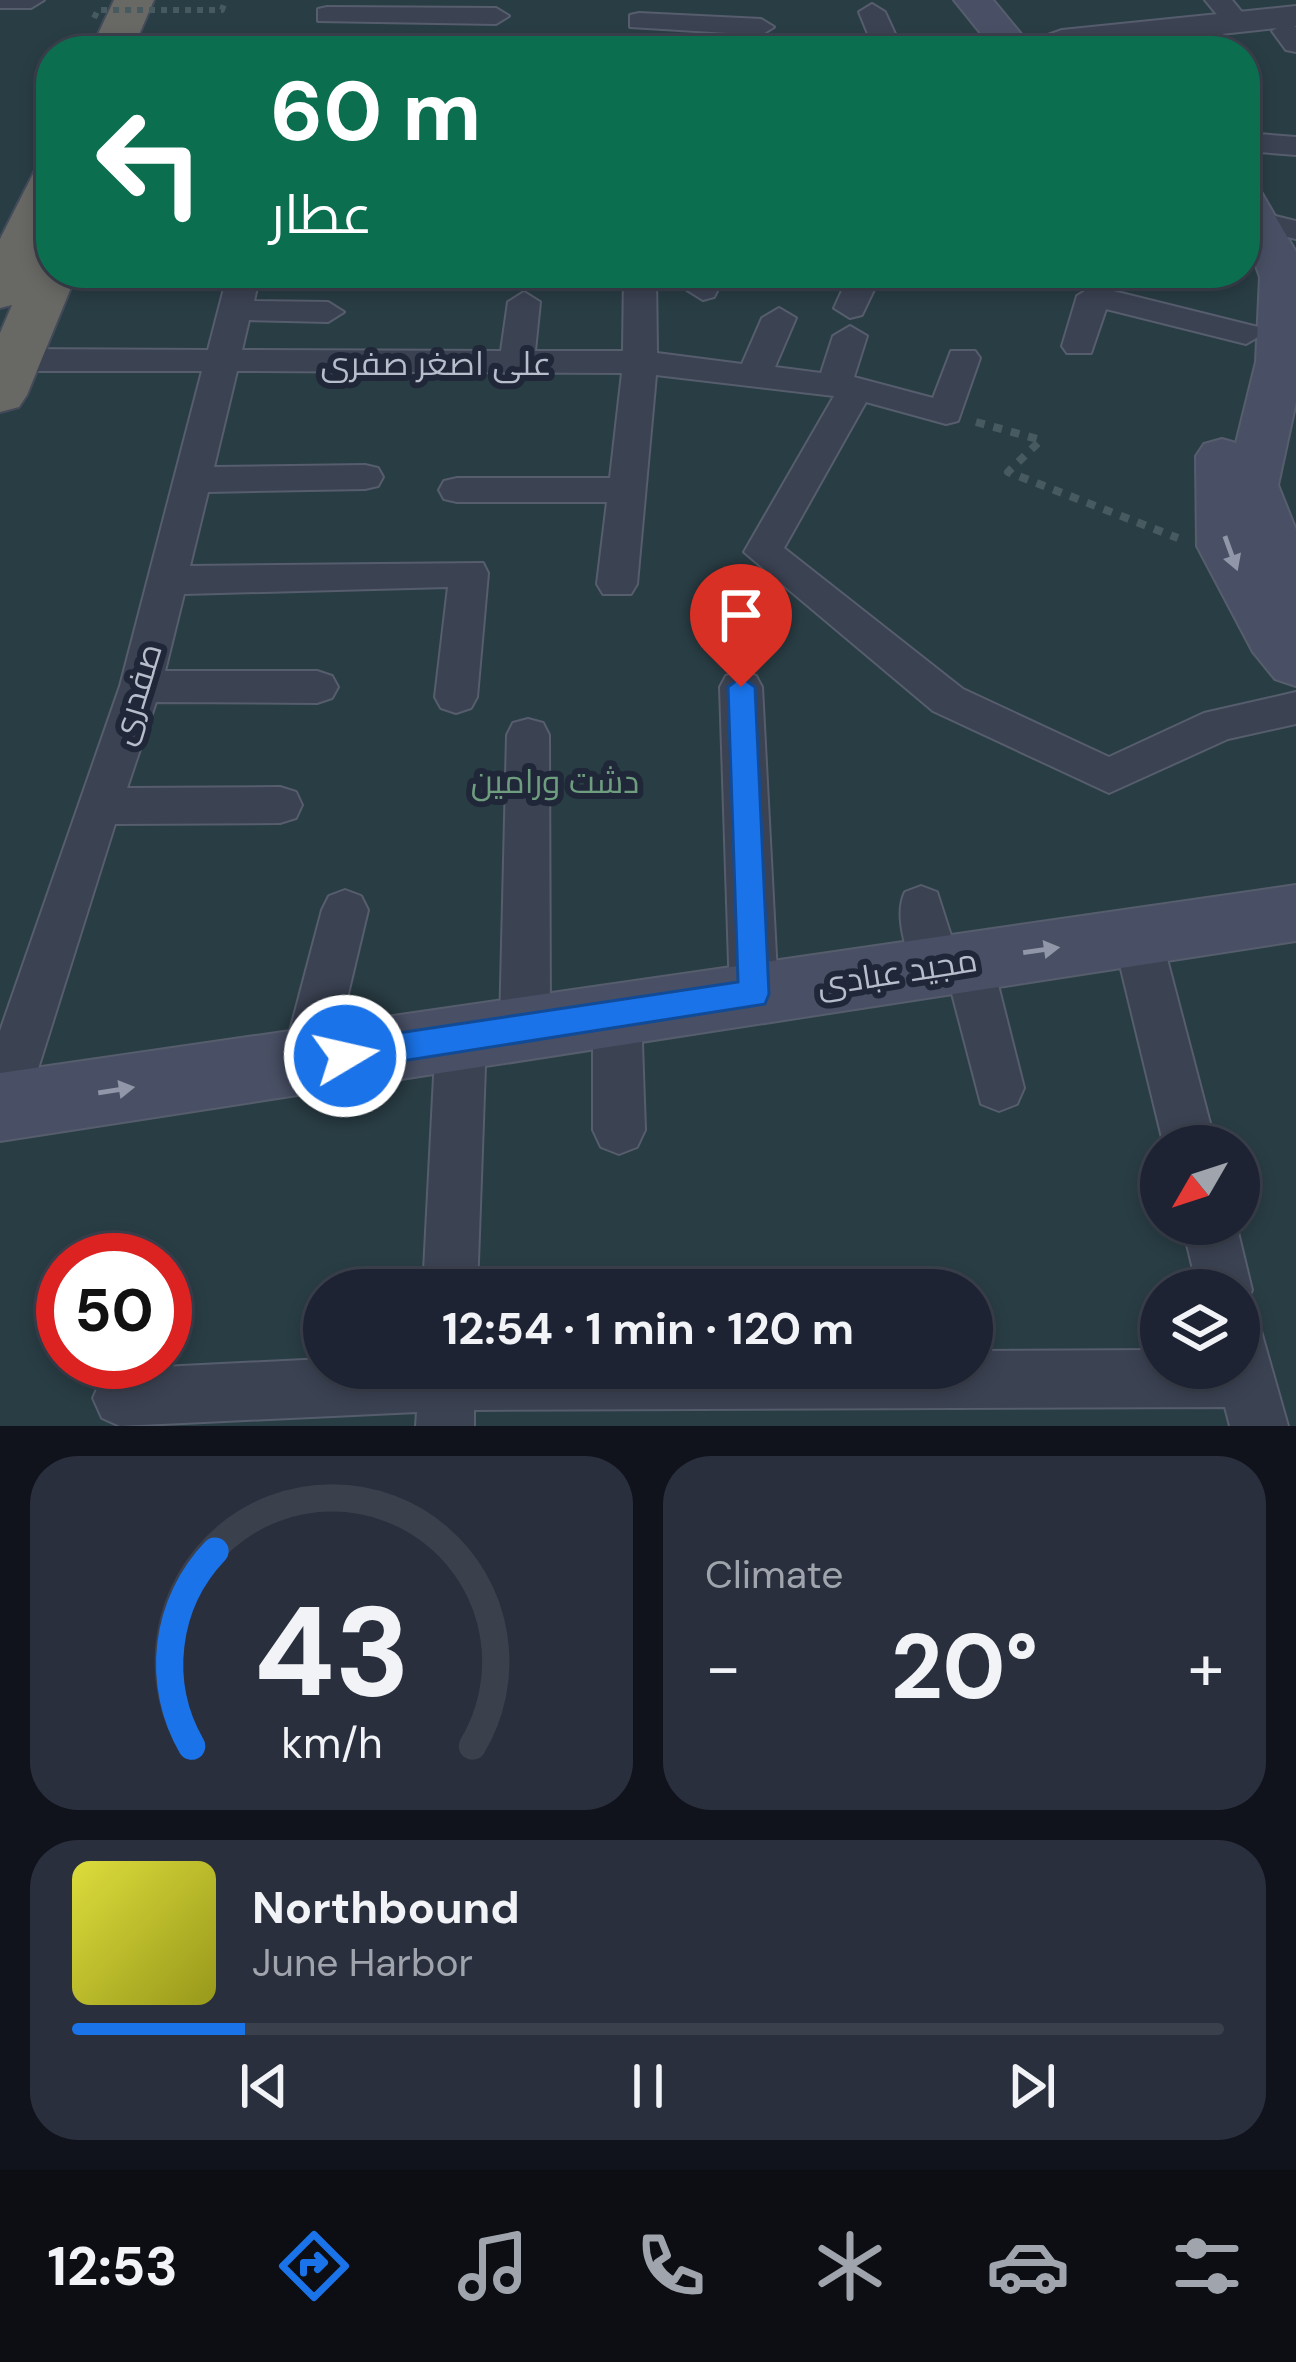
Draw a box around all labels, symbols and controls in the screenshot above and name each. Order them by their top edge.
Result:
text: 60 m [270,57,481,166]
icon: left [72,84,228,240]
text: عطار [270,179,373,250]
street label: علی اصغر صفری [321,342,551,385]
one-way arrow [1223,536,1241,572]
pin [690,564,792,687]
icon: arrive [708,582,774,648]
street label: صفدری [100,638,172,750]
park label: دشت ورامین [471,760,639,803]
street label: مجید عبادی [814,938,980,1006]
one-way arrow [1023,941,1060,960]
position arrow [282,993,408,1119]
one-way arrow [97,1080,135,1099]
north arrow [1140,1125,1260,1245]
map controls [1140,1125,1260,1389]
speed limit sign: 50 [36,1233,192,1389]
button: layers [1140,1269,1260,1389]
text: 12:54 · 1 min · 120 m [442,1299,854,1358]
text: Climate [705,1549,843,1600]
text: 43 [253,1571,410,1734]
text: 20° [891,1609,1038,1726]
text: − [705,1625,741,1710]
text: + [1188,1625,1224,1710]
text: km/h [281,1715,382,1771]
text: Northbound [252,1878,520,1937]
text: June Harbor [252,1937,473,1988]
icon: previous [231,2053,297,2119]
icon: pause [615,2053,681,2119]
icon: next [999,2053,1065,2119]
icon: directions [272,2224,356,2308]
icon: music [451,2224,535,2308]
icon: phone [629,2224,713,2308]
icon: climate [808,2224,892,2308]
icon: car [986,2224,1070,2308]
icon: filters [1165,2224,1249,2308]
text: 12:53 [47,2231,178,2302]

